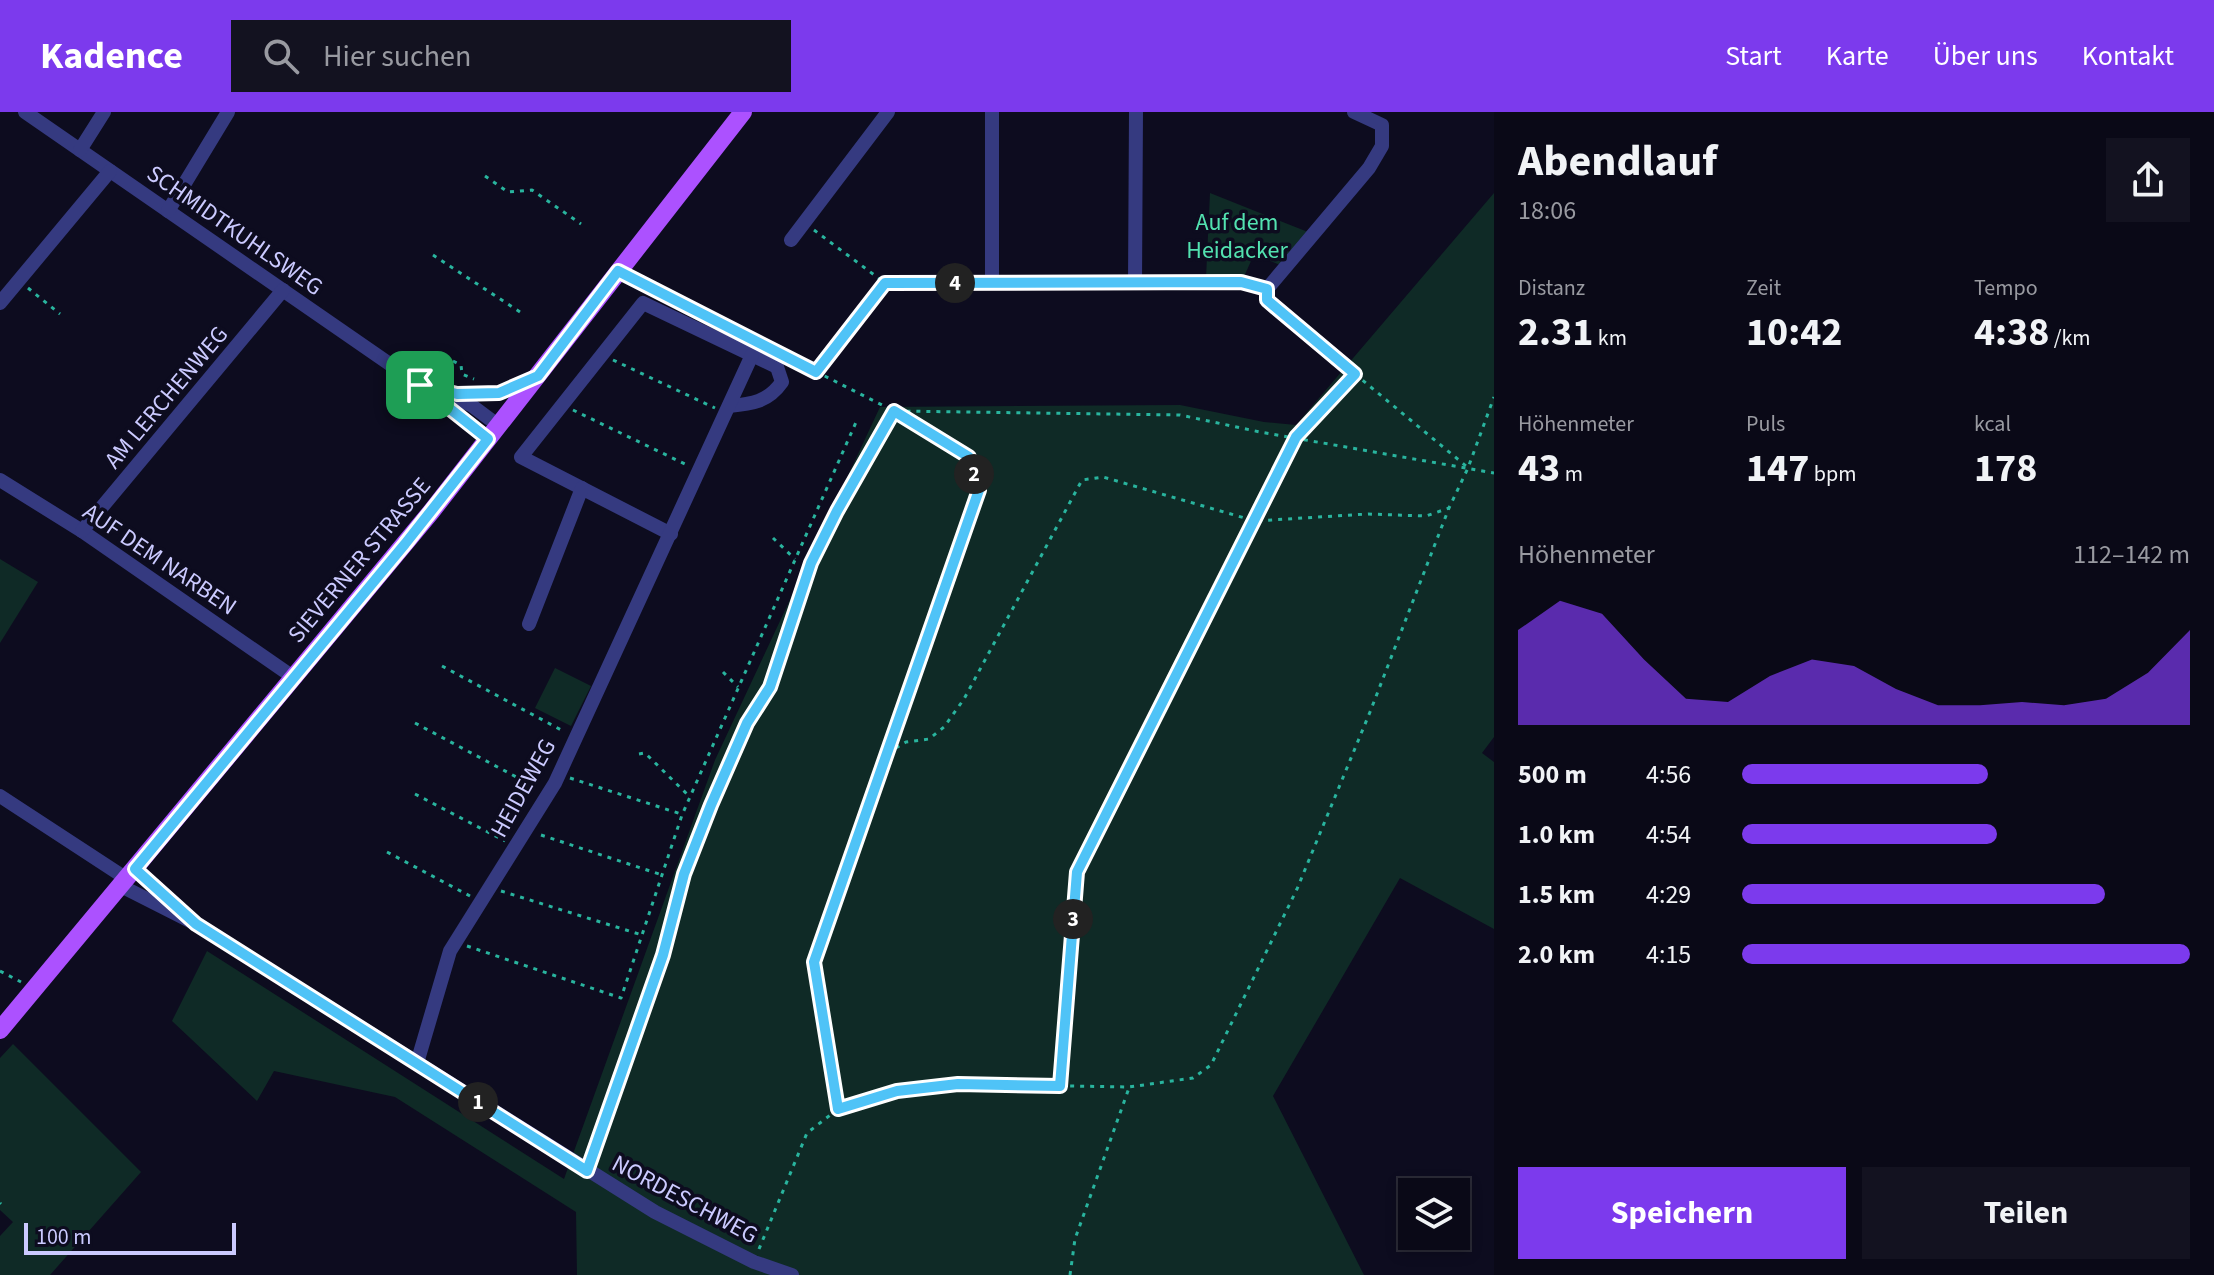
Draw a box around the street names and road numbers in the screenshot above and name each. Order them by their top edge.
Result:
street label: SCHMIDTKUHLSWEG [140,156,330,304]
street label: AM LERCHENWEG [96,318,237,476]
street label: SIEVERNER STRASSE [280,470,439,651]
street label: AUF DEM NARBEN [76,495,244,624]
street label: HEIDEWEG [482,732,565,844]
street label: NORDESCHWEG [605,1146,764,1253]

